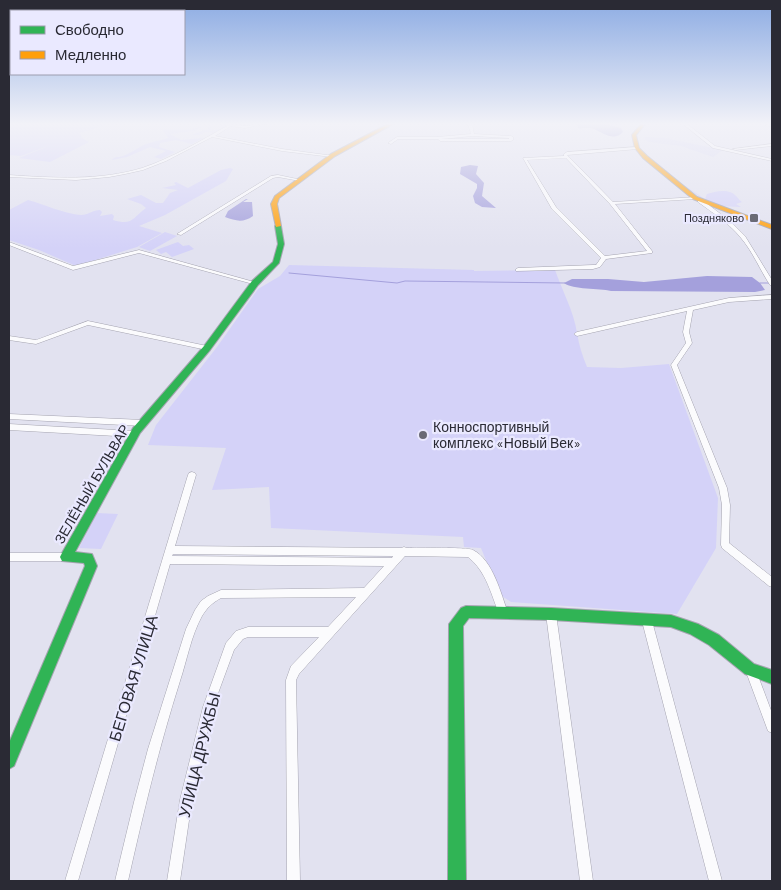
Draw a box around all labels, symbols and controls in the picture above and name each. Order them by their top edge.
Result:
legend [10,10,185,75]
text: Свободно [55,20,124,38]
text: Медленно [55,45,126,63]
place label: Поздняково [684,211,744,224]
marker: Поздняково [748,212,760,224]
place label: Конноспортивный комплекс «Новый Век» [433,418,581,451]
street label: ЗЕЛЁНЫЙ БУЛЬВАР [50,421,133,546]
marker: Конноспортивный комплекс «Новый Век» [417,429,429,441]
street label: БЕГОВАЯ УЛИЦА [104,612,161,743]
street label: УЛИЦА ДРУЖБЫ [174,690,223,819]

